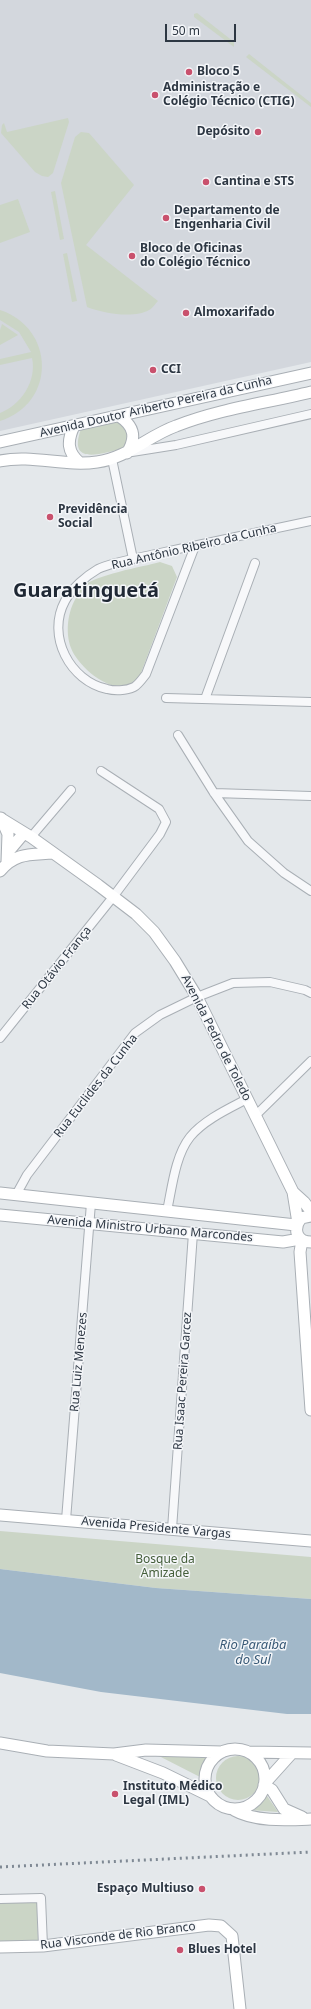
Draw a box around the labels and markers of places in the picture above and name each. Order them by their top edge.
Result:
place label: Bloco 5 [197,65,240,79]
marker: Bloco 5 [184,67,194,77]
place label: Administração e Colégio Técnico (CTIG) [163,81,294,109]
marker: Administração e Colégio Técnico (CTIG) [150,90,160,100]
place label: Depósito [197,125,250,139]
marker: Depósito [253,127,263,137]
place label: Cantina e STS [214,175,294,189]
marker: Cantina e STS [201,177,211,187]
place label: Departamento de Engenharia Civil [174,204,280,232]
marker: Departamento de Engenharia Civil [161,213,171,223]
place label: Bloco de Oficinas do Colégio Técnico [140,242,250,270]
marker: Bloco de Oficinas do Colégio Técnico [127,251,137,261]
place label: Almoxarifado [194,306,275,320]
marker: Almoxarifado [181,308,191,318]
place label: CCI [161,363,181,377]
marker: CCI [148,365,158,375]
place label: Previdência Social [58,503,127,531]
marker: Previdência Social [45,512,55,522]
place label: Instituto Médico Legal (IML) [123,1780,222,1808]
marker: Instituto Médico Legal (IML) [110,1789,120,1799]
place label: Espaço Multiuso [97,1882,194,1896]
marker: Espaço Multiuso [197,1884,207,1894]
place label: Blues Hotel [188,1943,256,1957]
marker: Blues Hotel [175,1945,185,1955]

